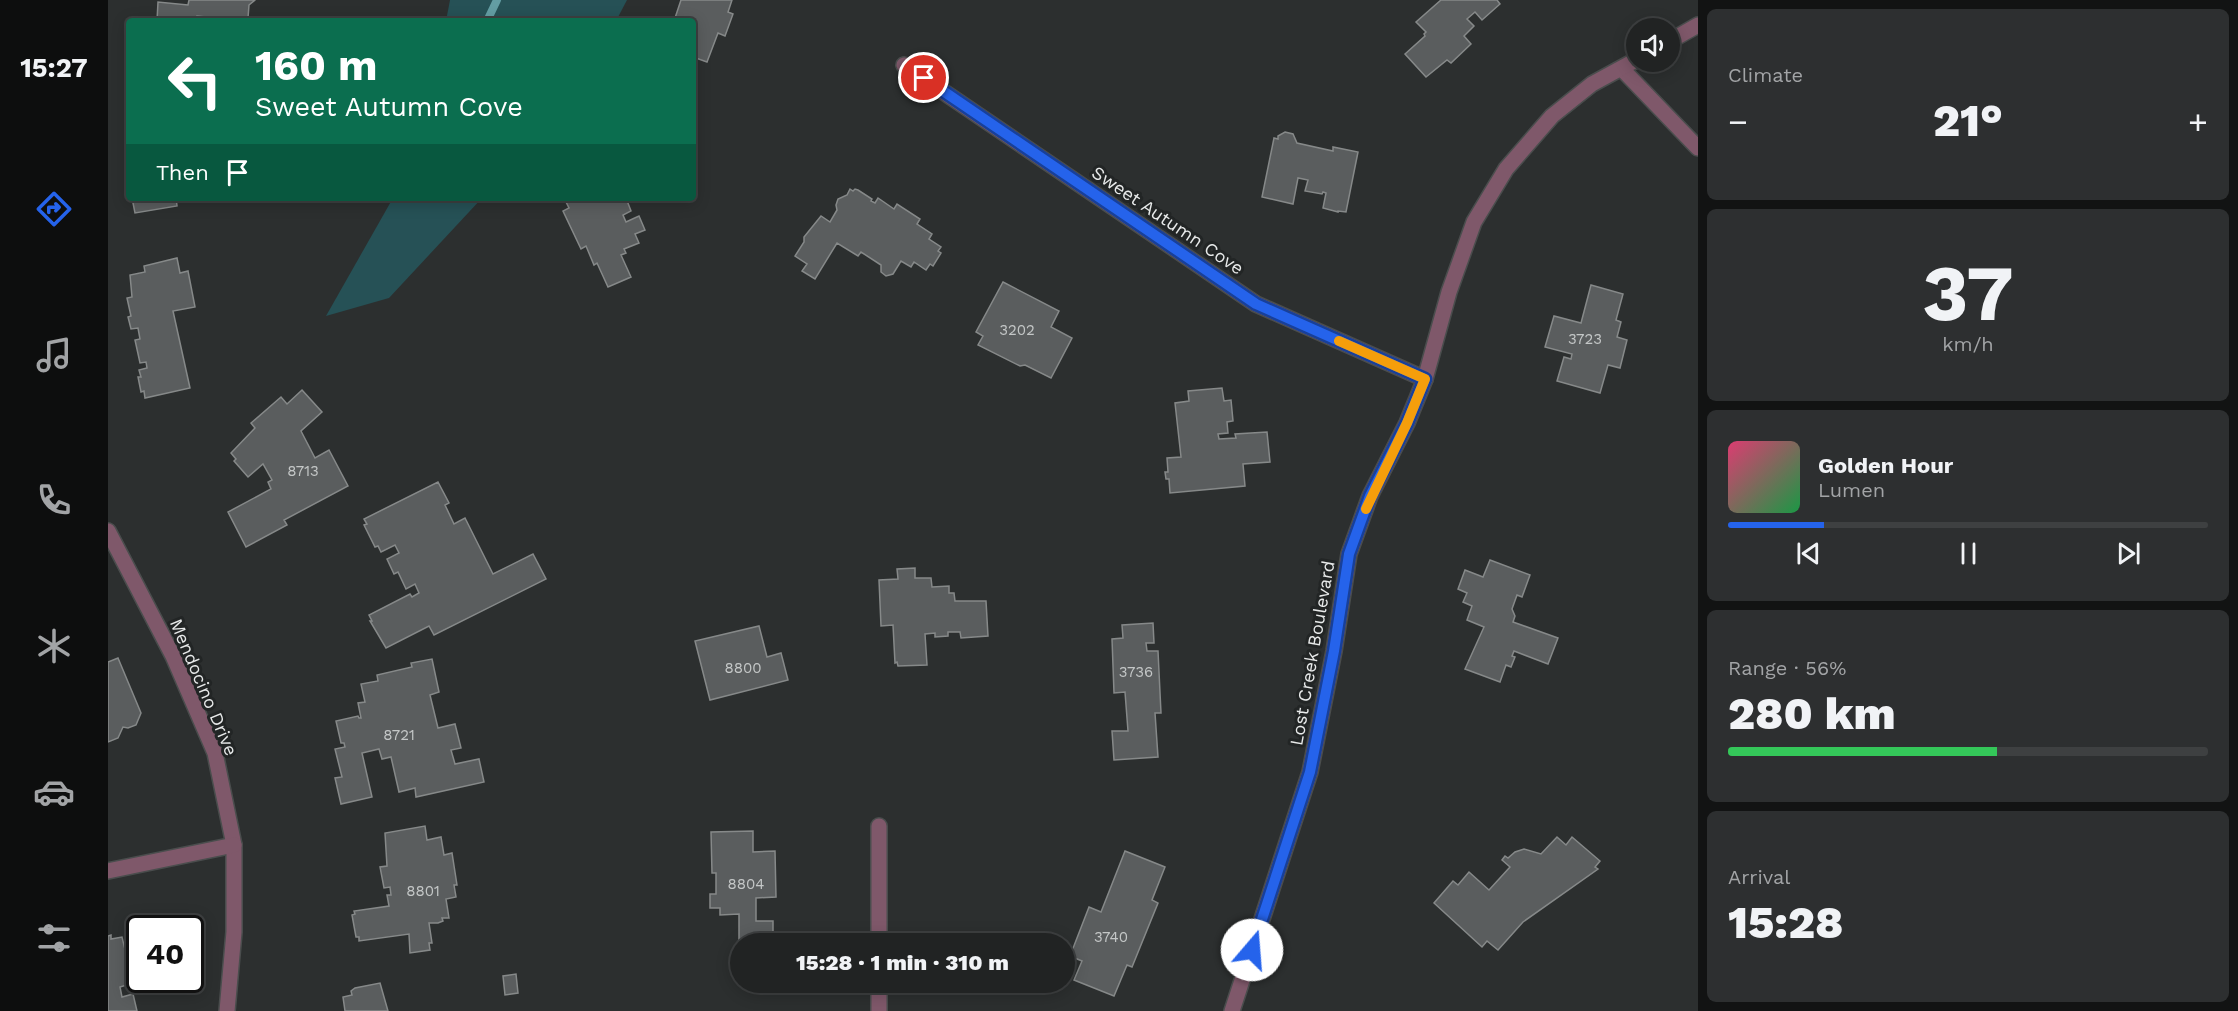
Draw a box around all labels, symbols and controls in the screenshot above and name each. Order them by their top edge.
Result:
map controls [1626,18,1680,72]
button: sound [1626,18,1680,72]
text: 160 m [255,41,378,90]
icon: left [156,42,234,120]
text: 15:27 [20,52,88,84]
pin [898,52,949,103]
icon: arrive [907,61,940,94]
text: Climate [1728,63,1803,87]
text: Sweet Autumn Cove [255,91,523,123]
text: 21° [1933,94,2003,147]
text: − [1728,102,1748,141]
text: + [2188,102,2208,141]
icon: arrive [221,156,254,189]
text: Then [156,160,209,185]
street label: Sweet Autumn Cove [1088,161,1248,279]
icon: directions [33,188,75,230]
text: 37 [1922,247,2014,339]
house number: 3202 [999,321,1035,339]
house number: 3723 [1568,330,1602,348]
text: km/h [1942,332,1994,356]
icon: music [33,334,75,376]
text: Golden Hour [1818,453,1953,478]
house number: 8713 [287,462,319,480]
text: Lumen [1818,478,1885,502]
icon: phone [33,479,75,521]
icon: previous [1792,537,1825,570]
icon: pause [1952,537,1985,570]
icon: next [2112,537,2145,570]
street label: Lost Creek Boulevard [1285,559,1339,747]
street label: Mendocino Drive [166,615,242,759]
icon: climate [33,625,75,667]
text: Range · 56% [1728,656,1846,680]
house number: 8800 [724,659,762,677]
house number: 3736 [1119,663,1153,681]
text: 280 km [1728,687,1896,740]
house number: 8721 [383,726,415,744]
icon: car [33,771,75,813]
text: Arrival [1728,865,1790,889]
house number: 8804 [728,875,764,893]
house number: 8801 [406,882,440,900]
text: 15:28 [1728,896,1843,949]
speed limit sign: 40 [126,915,204,993]
icon: filters [33,917,75,959]
position arrow [1220,918,1284,982]
house number: 3740 [1094,928,1128,946]
text: 15:28 · 1 min · 310 m [796,950,1009,975]

